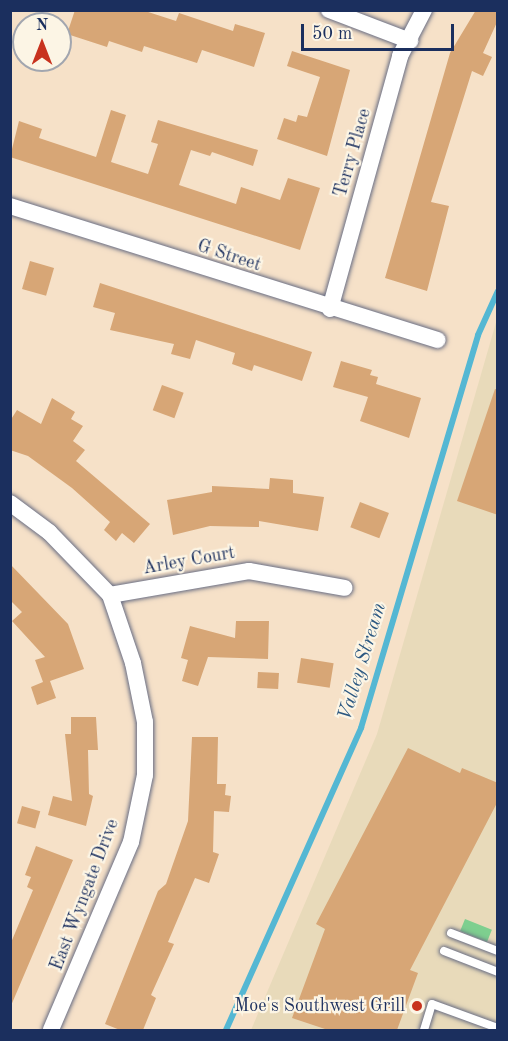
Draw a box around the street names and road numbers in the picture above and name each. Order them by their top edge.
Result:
street label: Terry Place [330,106,376,200]
street label: G Street [194,236,264,276]
street label: Arley Court [141,542,237,580]
street label: East Wyngate Drive [46,816,124,974]

